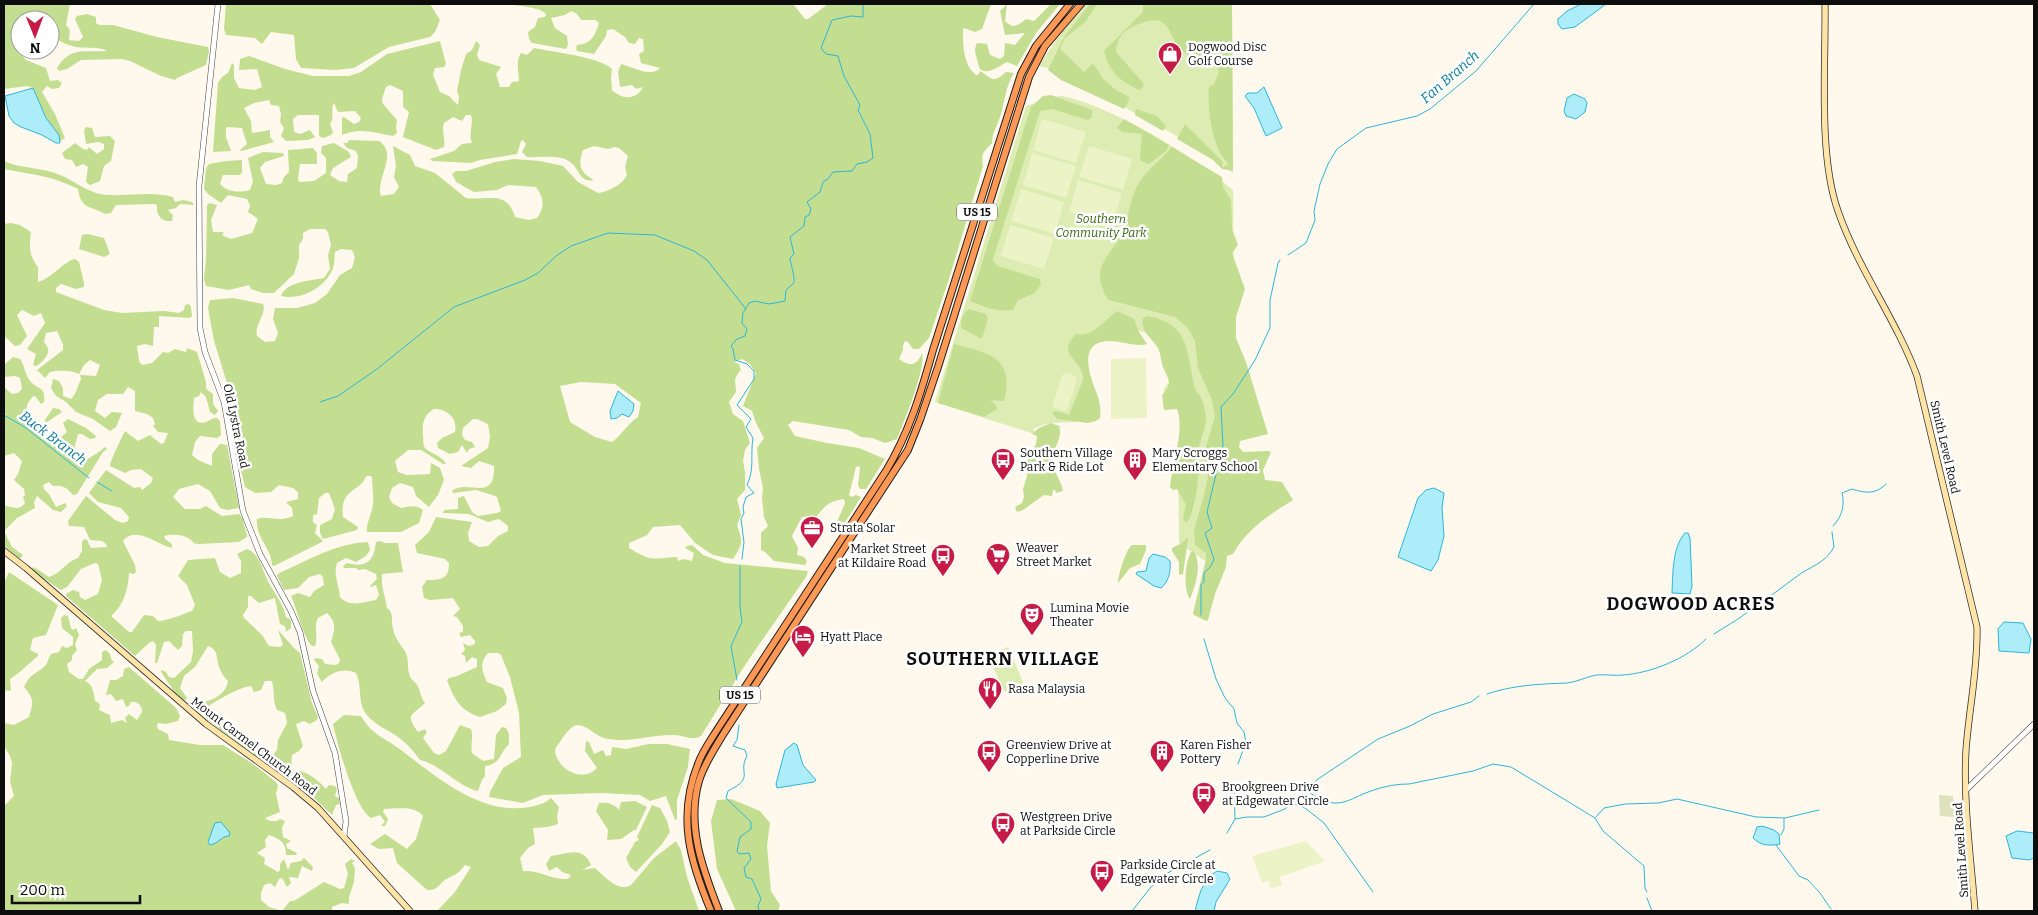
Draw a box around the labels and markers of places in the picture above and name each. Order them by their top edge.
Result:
place label: Dogwood Disc Golf Course [1188,40,1267,68]
shop icon: Dogwood Disc Golf Course [1157,41,1183,75]
place label: Southern Village Park & Ride Lot [1020,446,1113,474]
place label: Mary Scroggs Elementary School [1152,446,1258,474]
bus stop icon: Southern Village Park & Ride Lot [990,447,1016,481]
building icon: Mary Scroggs Elementary School [1122,447,1148,481]
office icon: Strata Solar [799,515,825,549]
place label: Strata Solar [830,521,896,535]
place label: Weaver Street Market [1016,541,1092,569]
place label: Market Street at Kildaire Road [838,542,927,570]
supermarket icon: Weaver Street Market [985,542,1011,576]
bus stop icon: Market Street at Kildaire Road [930,543,956,577]
place label: Lumina Movie Theater [1050,601,1129,629]
theatre icon: Lumina Movie Theater [1019,602,1045,636]
hotel icon: Hyatt Place [790,624,816,658]
place label: Hyatt Place [820,630,882,644]
restaurant icon: Rasa Malaysia [977,676,1003,710]
place label: Rasa Malaysia [1008,682,1086,696]
place label: Greenview Drive at Copperline Drive [1006,738,1112,766]
place label: Karen Fisher Pottery [1180,738,1252,766]
bus stop icon: Greenview Drive at Copperline Drive [976,739,1002,773]
building icon: Karen Fisher Pottery [1149,739,1175,773]
place label: Brookgreen Drive at Edgewater Circle [1222,780,1329,808]
bus stop icon: Brookgreen Drive at Edgewater Circle [1191,781,1217,815]
place label: Westgreen Drive at Parkside Circle [1020,810,1116,838]
bus stop icon: Westgreen Drive at Parkside Circle [990,811,1016,845]
place label: Parkside Circle at Edgewater Circle [1120,858,1216,886]
bus stop icon: Parkside Circle at Edgewater Circle [1089,859,1115,893]

